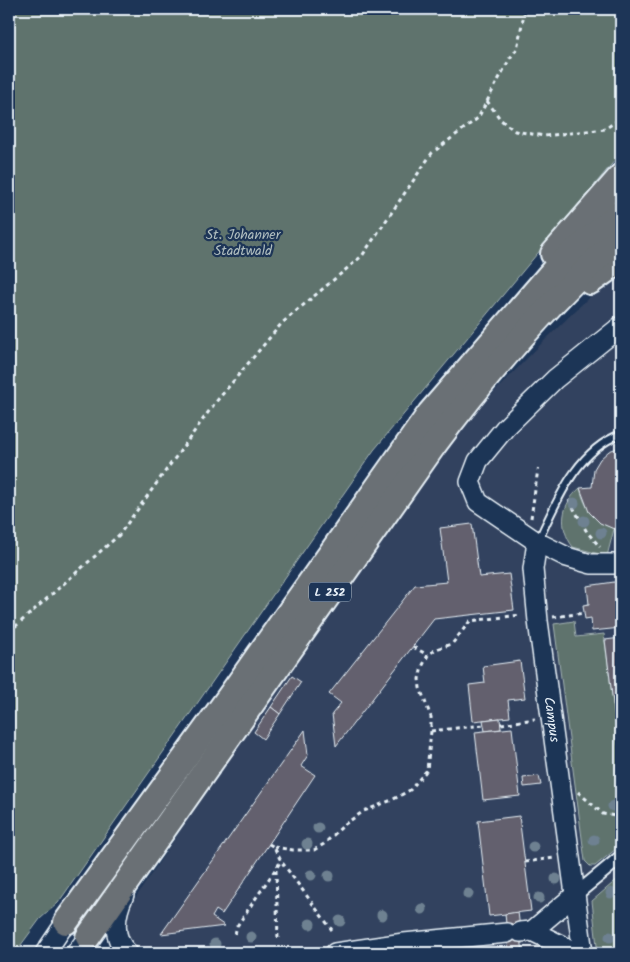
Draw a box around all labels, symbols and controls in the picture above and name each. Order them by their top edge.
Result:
park label: St. Johanner Stadtwald [206,224,282,262]
road number: L 252 [309,582,351,602]
street label: Campus [537,696,565,744]

